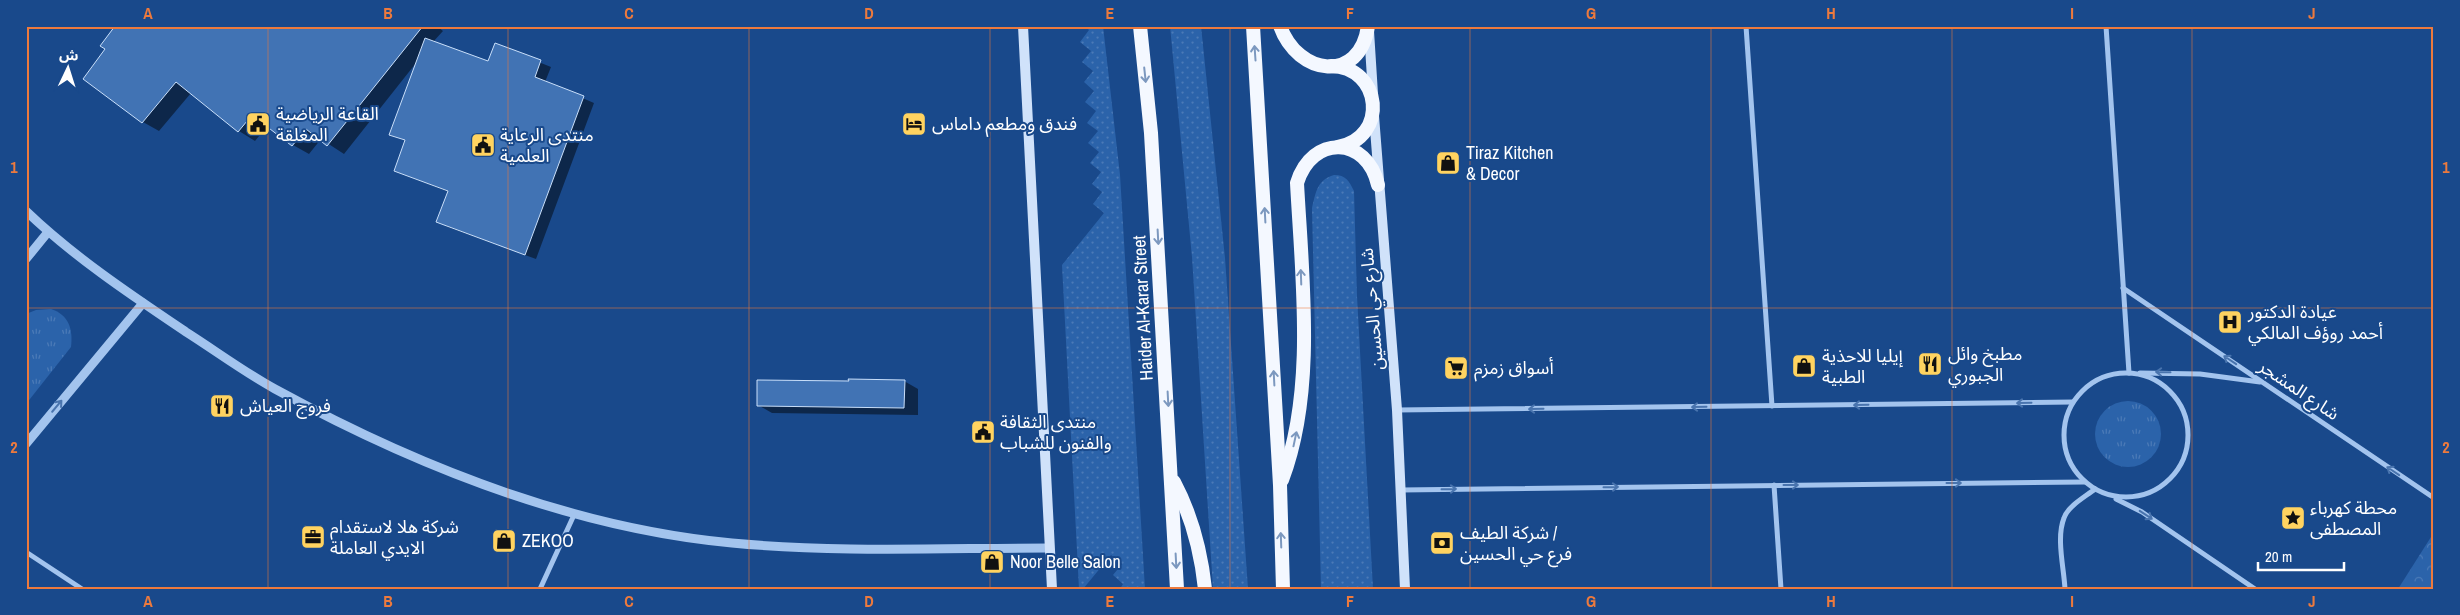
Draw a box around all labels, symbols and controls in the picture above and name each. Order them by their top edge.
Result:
text: A [143,2,153,24]
text: B [383,2,393,24]
text: C [624,2,634,24]
text: D [864,2,874,24]
text: E [1106,2,1115,24]
text: F [1346,2,1354,24]
text: G [1586,2,1596,24]
text: H [1826,2,1836,24]
text: I [2070,2,2074,24]
text: J [2308,2,2316,24]
north arrow [42,42,92,92]
text: ش [59,45,79,65]
one-way arrow [1250,46,1260,62]
one-way arrow [1140,66,1150,82]
place label: القاعة الرياضية المغلقة [276,101,379,147]
public building icon: القاعة الرياضية المغلقة [245,111,271,137]
hotel icon: فندق ومطعم داماس [901,111,927,137]
place label: فندق ومطعم داماس [932,111,1077,137]
place label: منتدى الرعاية العلمية [500,122,594,168]
public building icon: منتدى الرعاية العلمية [470,132,496,158]
place label: Tiraz Kitchen & Decor [1466,140,1553,186]
shop icon: Tiraz Kitchen & Decor [1435,150,1461,176]
text: 1 [10,156,18,178]
text: 1 [2442,156,2450,178]
one-way arrow [1260,208,1269,224]
one-way arrow [1153,228,1162,244]
street label: Haider Al-Karar Street [1126,235,1159,381]
street label: شارع حي الحسين [1354,247,1391,371]
one-way arrow [1296,270,1305,286]
place label: عيادة الدكتور أحمد روؤف المالكي [2247,299,2383,346]
hospital icon: عيادة الدكتور أحمد روؤف المالكي [2217,309,2243,335]
place label: مطبخ وائل الجبوري [1948,341,2023,388]
place label: إيليا للاحذية الطبية [1822,343,1903,389]
restaurant icon: مطبخ وائل الجبوري [1917,351,1943,377]
shop icon: إيليا للاحذية الطبية [1791,353,1817,379]
street label: شارع المشجر [2252,353,2345,427]
supermarket icon: أسواق زمزم [1443,355,1469,381]
place label: أسواق زمزم [1474,355,1554,382]
one-way arrow [2223,355,2237,365]
one-way arrow [2155,367,2172,377]
one-way arrow [1269,370,1278,386]
one-way arrow [1163,391,1172,407]
restaurant icon: فروج العياش [209,393,235,419]
place label: فروج العياش [240,393,331,419]
one-way arrow [2016,398,2032,408]
one-way arrow [52,400,63,413]
one-way arrow [1854,400,1870,410]
one-way arrow [1691,402,1708,412]
one-way arrow [1529,404,1545,413]
place label: منتدى الثقافة والفنون للشباب [1000,409,1112,455]
public building icon: منتدى الثقافة والفنون للشباب [970,419,996,445]
one-way arrow [1291,432,1300,448]
text: 2 [10,436,18,458]
text: 2 [2442,436,2450,458]
one-way arrow [2387,466,2401,476]
one-way arrow [1946,478,1962,488]
one-way arrow [1783,480,1799,489]
one-way arrow [1603,482,1619,492]
one-way arrow [1440,484,1457,494]
place label: محطة كهرباء المصطفى [2310,495,2397,541]
place icon: محطة كهرباء المصطفى [2280,505,2306,531]
one-way arrow [2138,510,2152,520]
place label: شركة هلا لاستقدام الايدي العاملة [330,514,459,561]
place label: شركة الطيف / فرع حي الحسين [1460,520,1572,568]
office icon: شركة هلا لاستقدام الايدي العاملة [300,524,326,550]
shop icon: ZEKOO [491,528,517,554]
place label: ZEKOO [522,528,574,553]
bank icon: شركة الطيف / فرع حي الحسين [1429,530,1455,556]
one-way arrow [1276,532,1286,548]
scale bar [2258,540,2344,572]
text: 20 m [2265,546,2292,567]
shop icon: Noor Belle Salon [979,549,1005,575]
place label: Noor Belle Salon [1010,549,1121,574]
one-way arrow [1172,553,1181,569]
text: A [143,590,153,612]
text: B [383,590,393,612]
text: C [624,590,634,612]
text: D [864,590,874,612]
text: E [1106,590,1115,612]
text: F [1346,590,1354,612]
text: G [1586,590,1596,612]
text: H [1826,590,1836,612]
text: I [2070,590,2074,612]
text: J [2308,590,2316,612]

